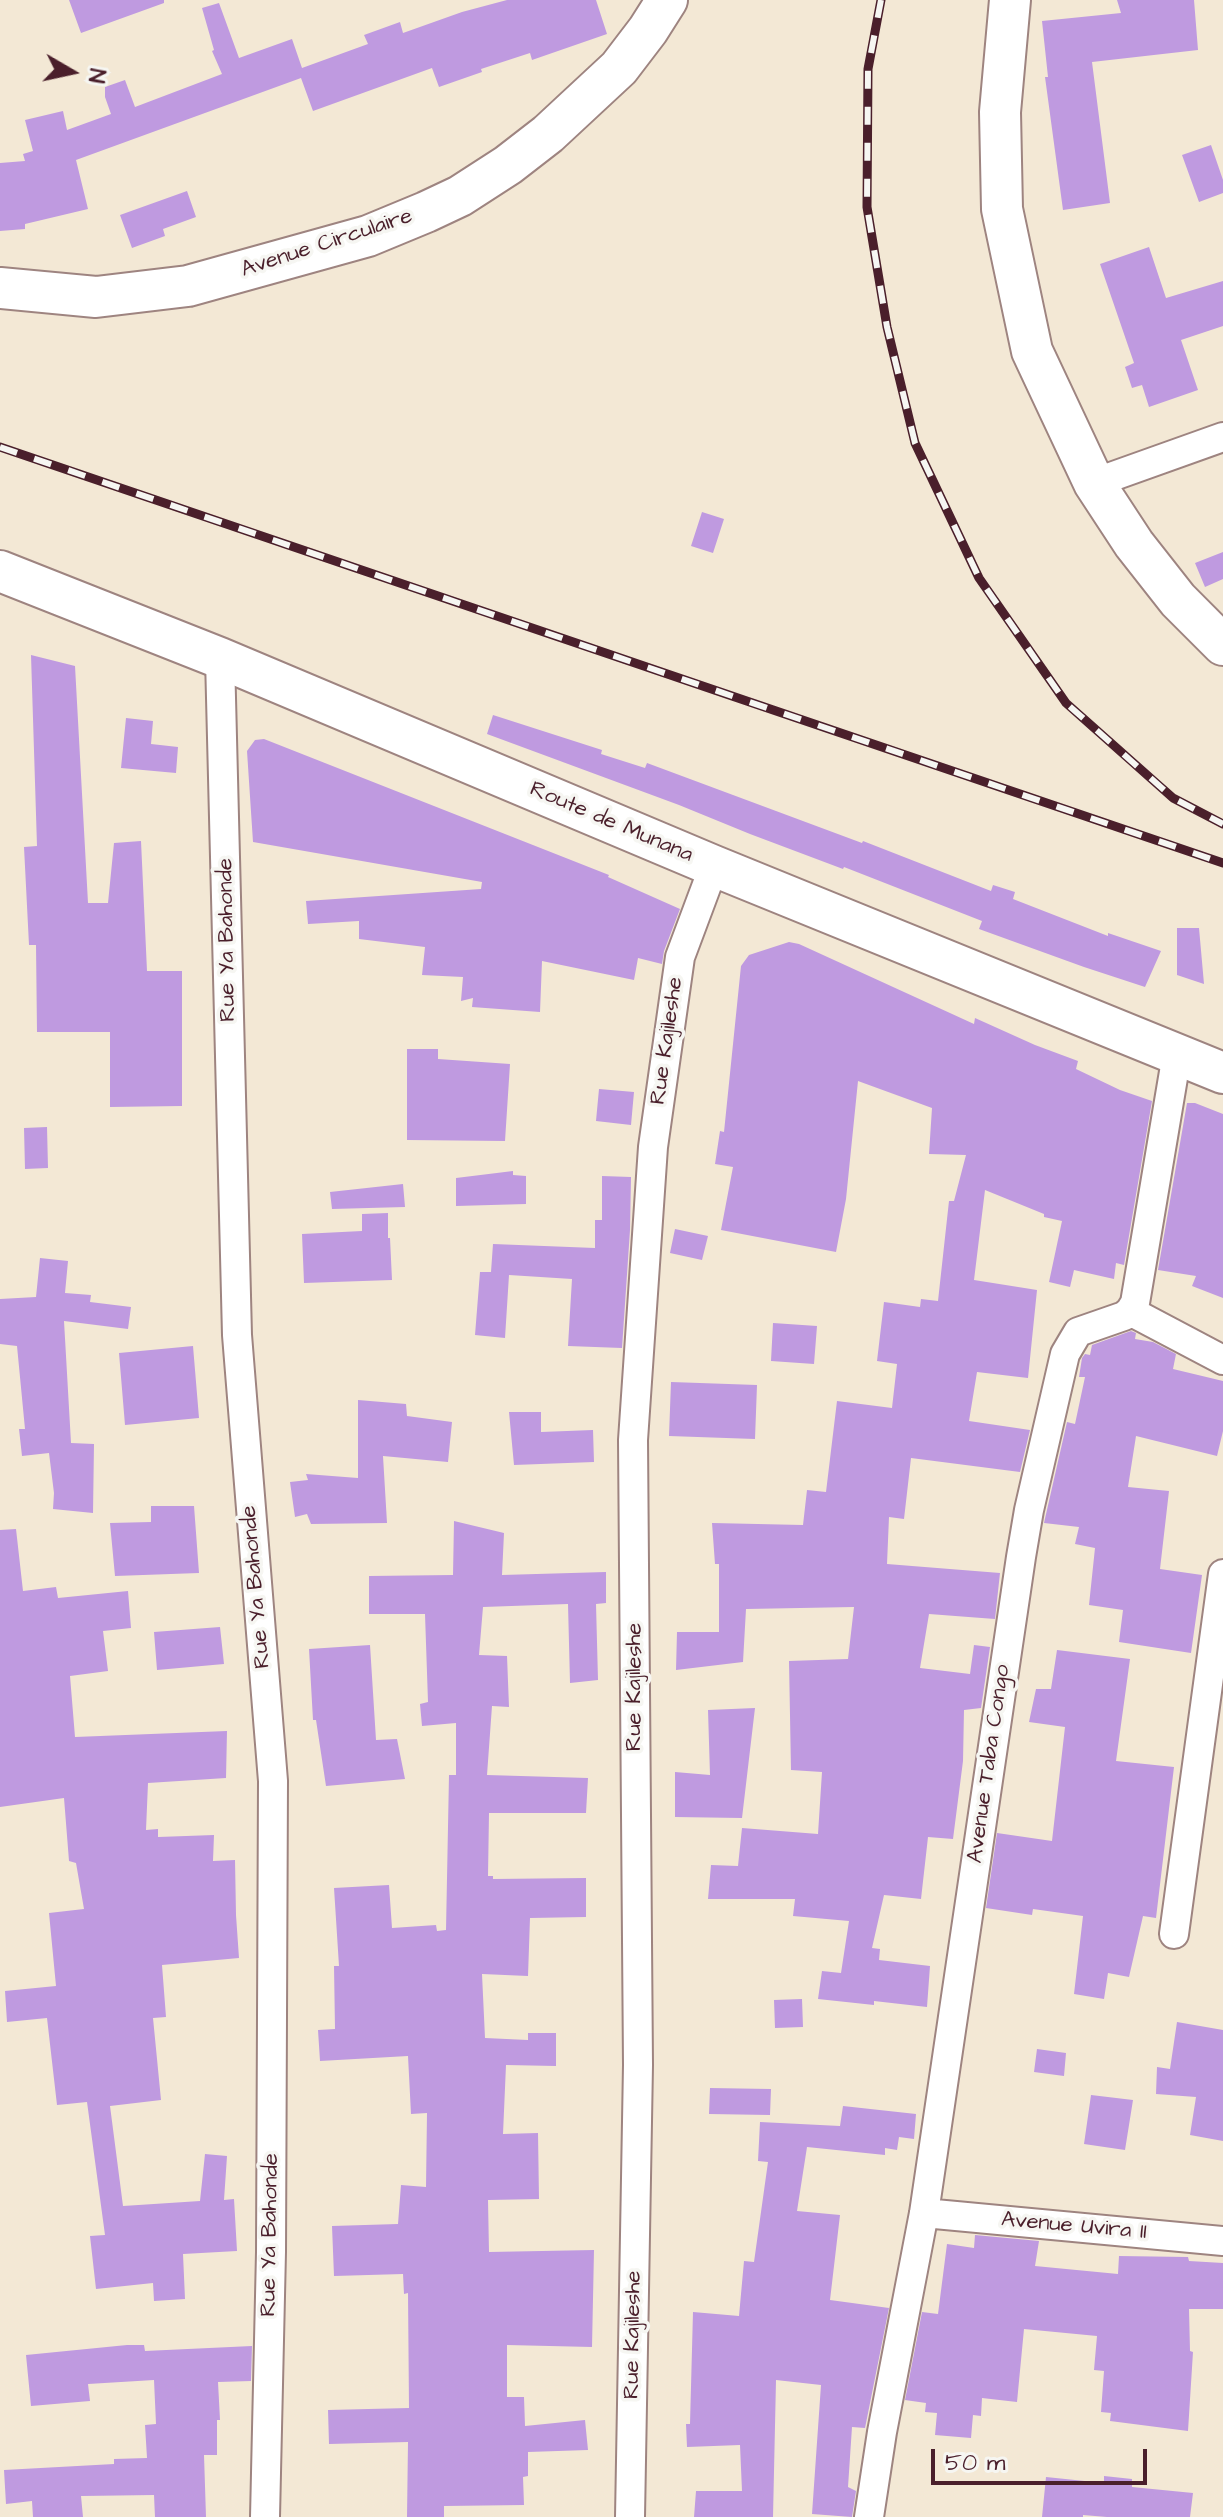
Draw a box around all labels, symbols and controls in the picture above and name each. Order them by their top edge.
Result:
north arrow [32,32,112,112]
text: N [80,67,113,85]
street label: Avenue Circulaire [238,204,416,284]
street label: Route de Munana [525,777,697,869]
street label: Rue Ya Bahonde [213,858,243,1022]
street label: Rue Kajileshe [646,976,690,1106]
street label: Rue Ya Bahonde [237,1504,277,1670]
street label: Rue Kajileshe [622,1623,648,1751]
street label: Avenue Taba Congo [963,1663,1017,1865]
street label: Rue Ya Bahonde [256,2153,286,2317]
street label: Avenue Uvira II [1000,2207,1148,2247]
street label: Rue Kajileshe [620,2271,648,2399]
scale bar [935,2433,1151,2483]
text: 50 m [945,2446,1005,2480]

